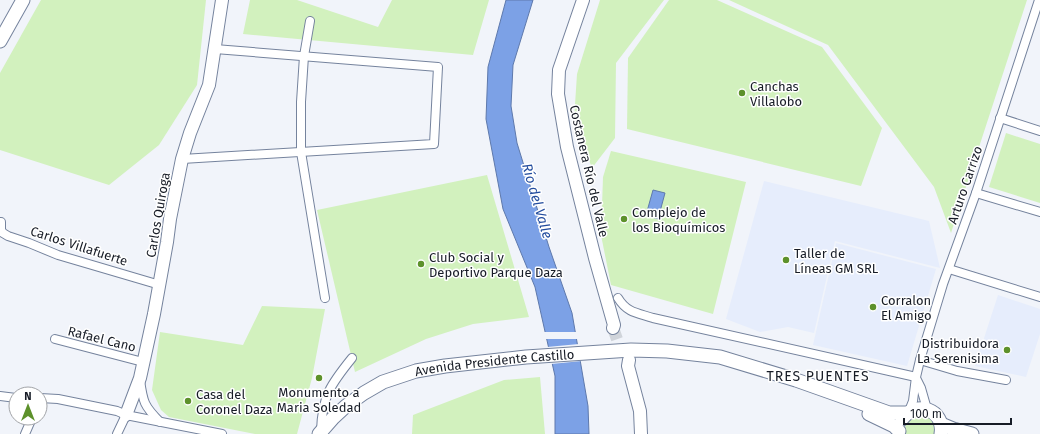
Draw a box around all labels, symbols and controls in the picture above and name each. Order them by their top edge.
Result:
place label: Canchas Villalobo [750,79,802,109]
marker: Canchas Villalobo [737,88,747,98]
street label: Costanera Río del Valle [566,103,612,239]
street label: Arturo Carrizo [945,144,985,226]
water label: Río del Valle [518,161,556,241]
street label: Carlos Quiroga [143,171,173,259]
place label: Complejo de los Bioquímicos [632,205,725,235]
marker: Complejo de los Bioquímicos [619,214,629,224]
street label: Carlos Villafuerte [29,223,129,269]
place label: Taller de Líneas GM SRL [794,246,879,276]
place label: Club Social y Deportivo Parque Daza [429,250,563,280]
marker: Taller de Líneas GM SRL [781,255,791,265]
marker: Club Social y Deportivo Parque Daza [416,259,426,269]
place label: Corralon El Amigo [881,293,932,323]
marker: Corralon El Amigo [868,302,878,312]
street label: Rafael Cano [66,323,138,355]
place label: Distribuidora La Serenisima [917,336,999,366]
marker: Distribuidora La Serenisima [1002,345,1012,355]
street label: Avenida Presidente Castillo [414,346,575,379]
district label: TRES PUENTES [766,368,870,385]
marker: Monumento a Maria Soledad [314,373,324,383]
place label: Monumento a Maria Soledad [277,385,361,415]
north arrow [8,386,48,426]
place label: Casa del Coronel Daza [196,387,273,417]
text: N [24,390,32,403]
marker: Casa del Coronel Daza [183,396,193,406]
scale bar [904,400,1011,426]
text: 100 m [910,407,942,421]

